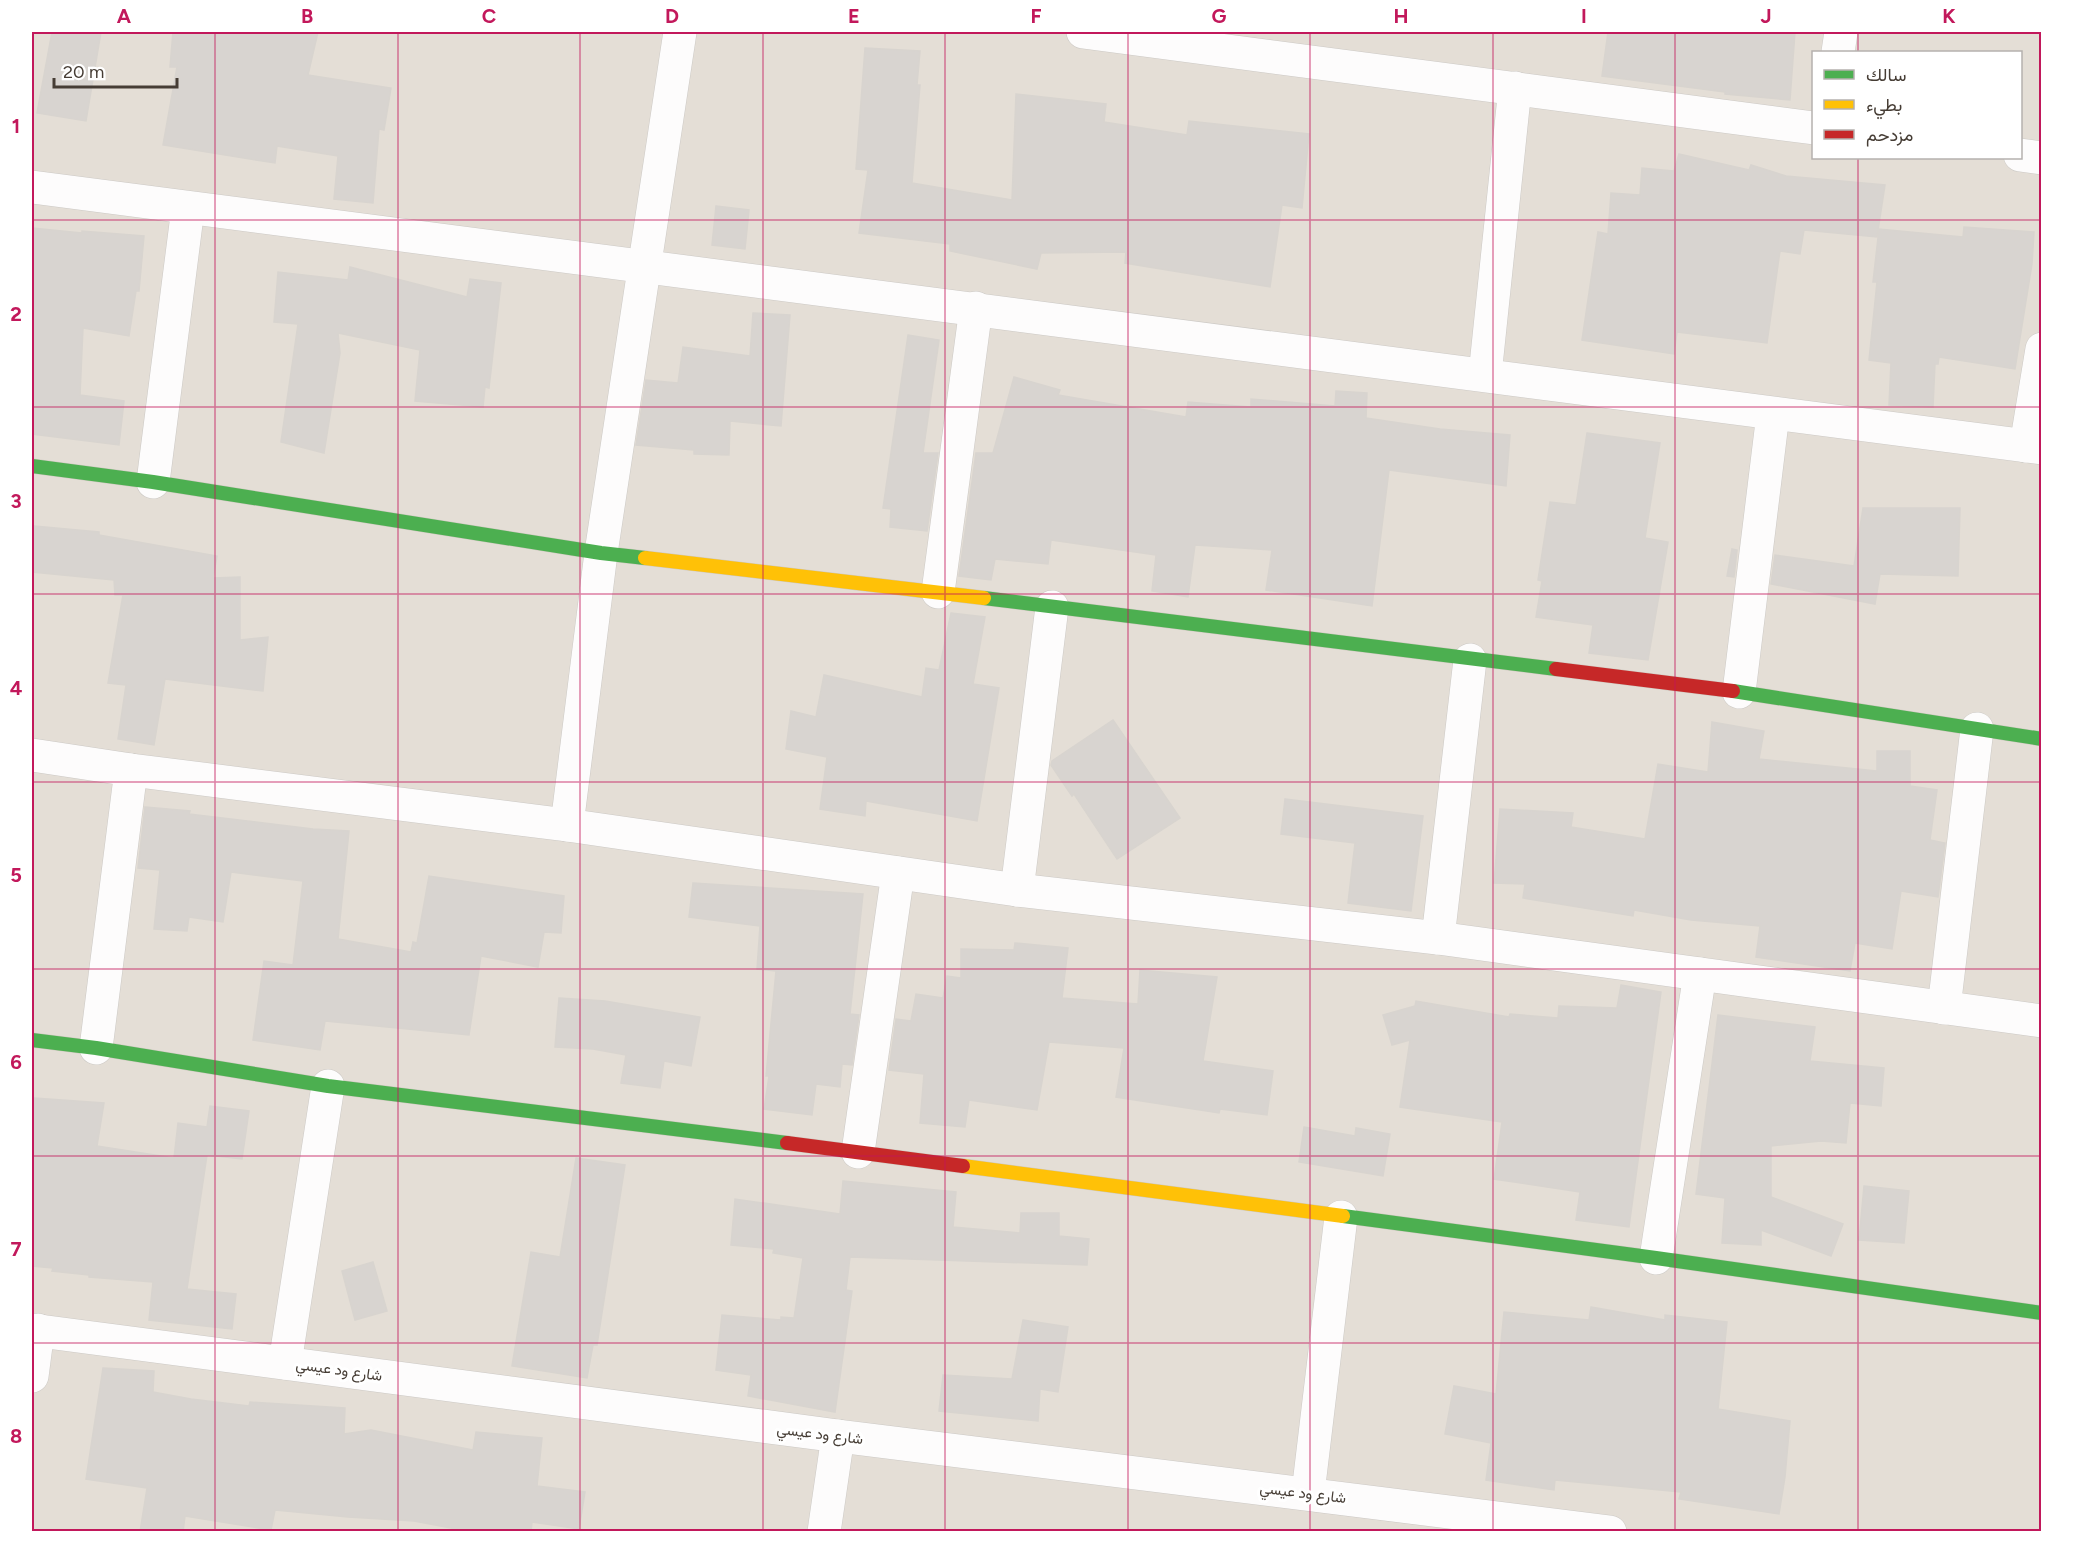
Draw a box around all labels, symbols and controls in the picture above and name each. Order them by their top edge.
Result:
text: A [117,4,132,28]
text: B [301,4,313,28]
text: C [482,4,496,28]
text: D [665,4,679,28]
text: E [848,4,860,28]
text: F [1030,4,1042,28]
text: G [1212,4,1227,28]
text: H [1394,4,1409,28]
text: I [1581,4,1587,28]
text: J [1760,4,1772,28]
text: K [1942,4,1956,28]
scale bar [54,51,177,89]
legend [1812,51,2022,159]
text: 20 m [63,61,104,83]
text: سالك [1866,64,1906,86]
text: بطيء [1866,94,1902,120]
text: 1 [12,114,20,138]
text: مزدحم [1866,124,1913,147]
text: 2 [10,302,22,326]
text: 3 [10,489,22,513]
text: 4 [10,676,23,700]
text: 5 [10,863,22,887]
text: 6 [10,1050,22,1074]
text: 7 [10,1237,22,1261]
street label: شارع ود عيسي [294,1355,384,1389]
street label: شارع ود عيسي [775,1420,864,1452]
text: 8 [10,1424,22,1448]
street label: شارع ود عيسي [1258,1479,1347,1511]

